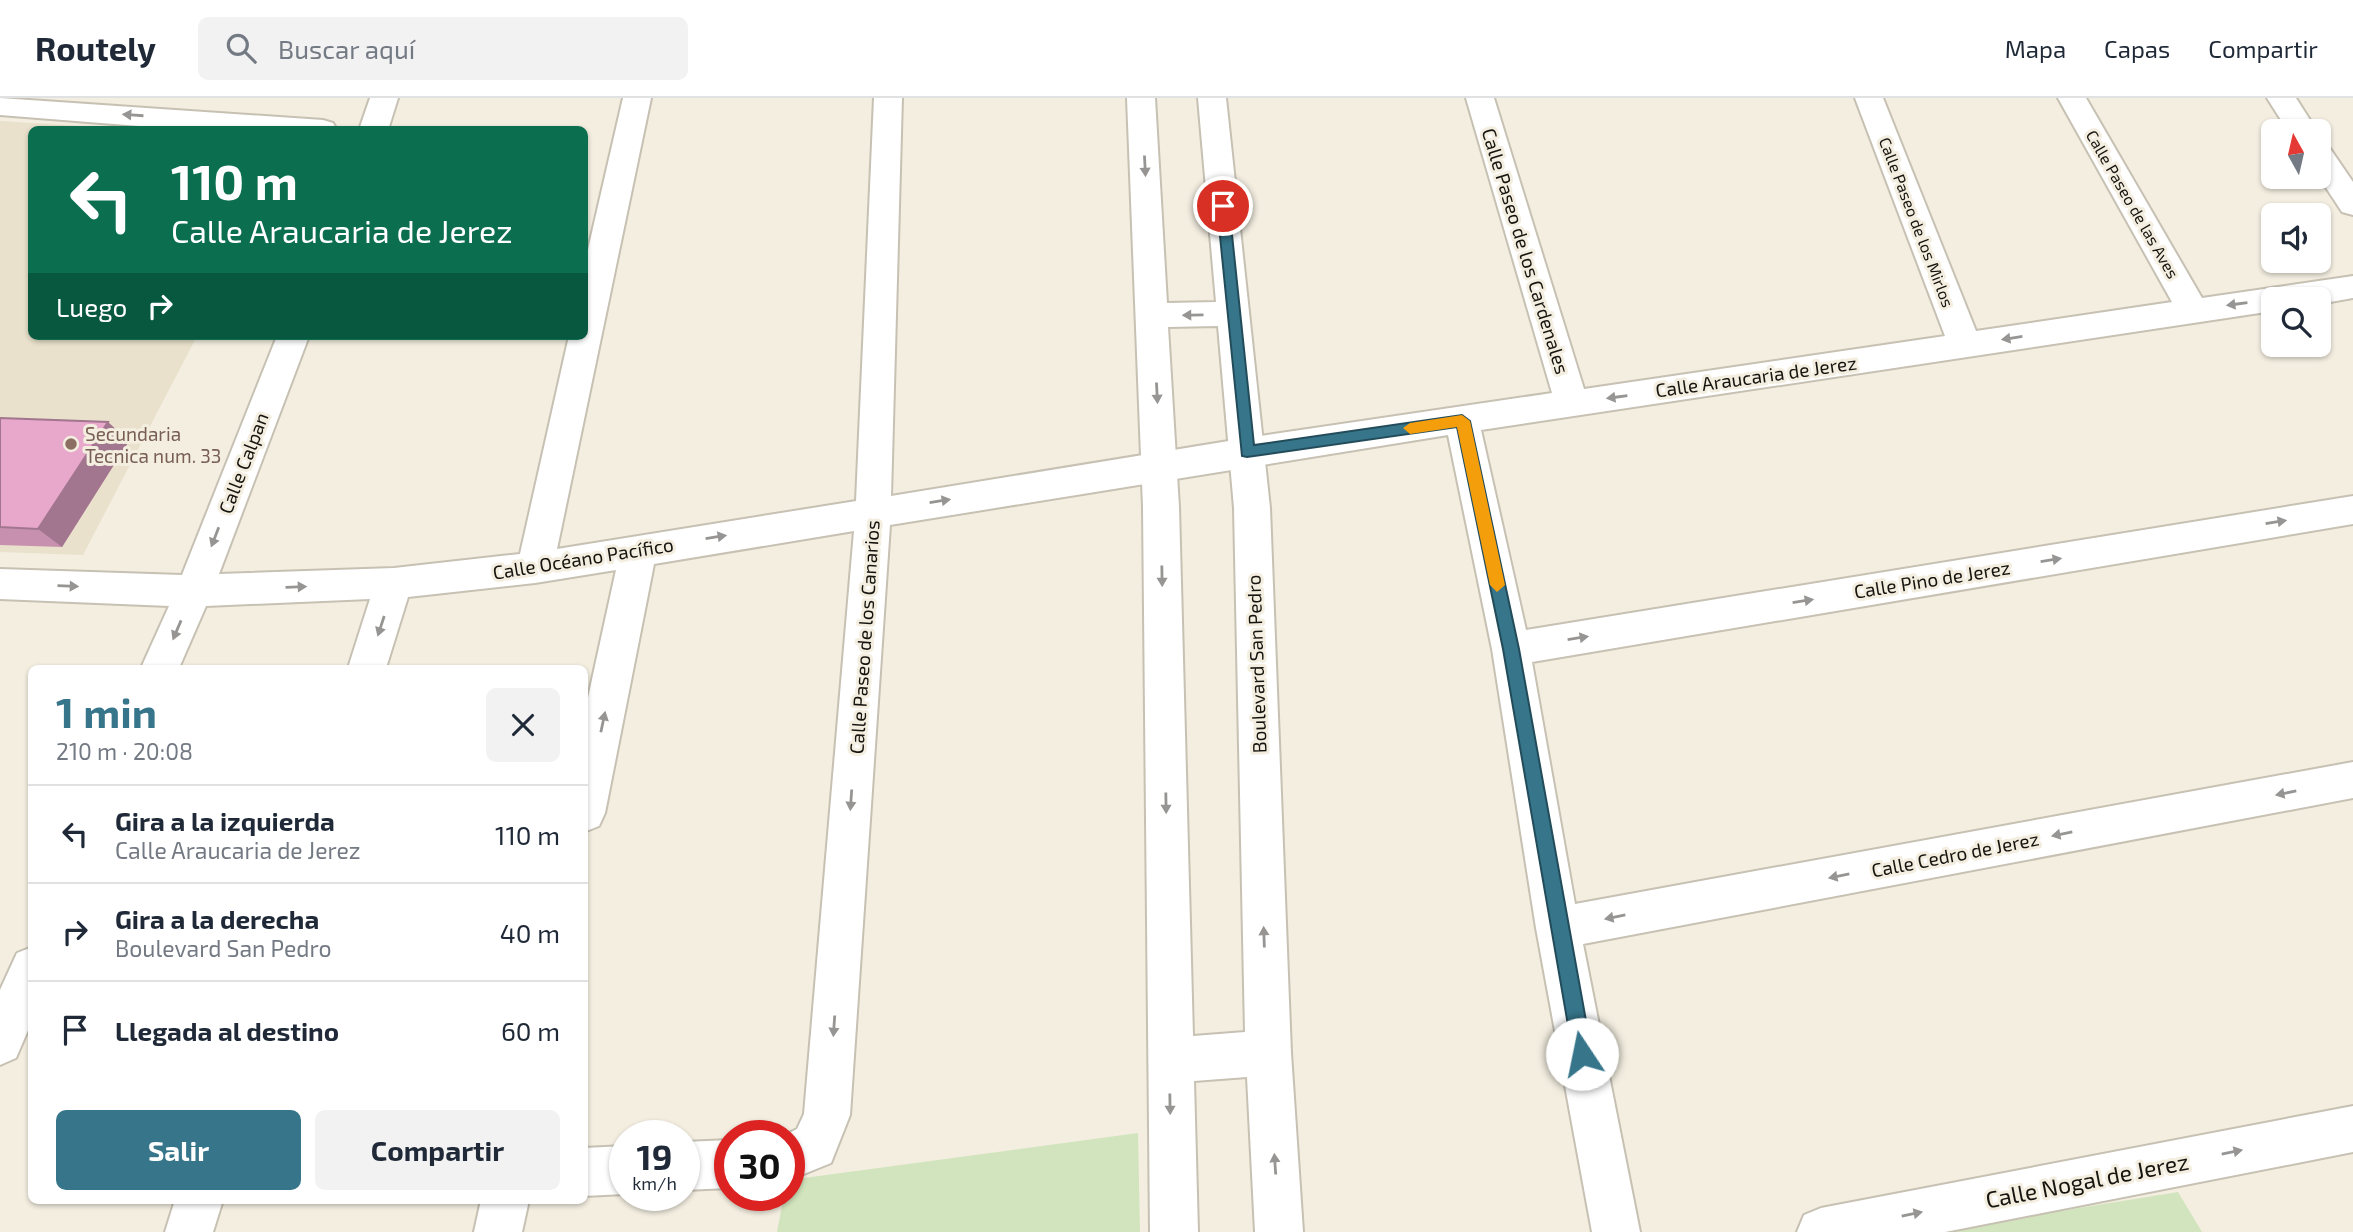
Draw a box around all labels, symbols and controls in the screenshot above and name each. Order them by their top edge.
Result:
search box [198,17,688,80]
text: Routely [35,28,156,68]
icon: search [222,29,260,67]
text: Buscar aquí [278,33,415,64]
text: Mapa [2005,34,2066,63]
text: Capas [2104,34,2170,63]
text: Compartir [2208,34,2318,63]
one-way arrow [121,109,143,120]
north arrow [2261,119,2331,189]
map controls [2261,119,2331,357]
street label: Calle Paseo de los Cardenales [1478,125,1574,377]
street label: Calle Paseo de las Aves [2083,126,2183,282]
street label: Calle Paseo de los Mirlos [1876,134,1958,310]
text: 110 m [171,151,298,210]
icon: left [56,154,147,245]
one-way arrow [1139,155,1150,177]
pin [1193,176,1253,236]
icon: arrive [1204,187,1242,225]
button: sound [2261,203,2331,273]
text: Calle Araucaria de Jerez [171,211,513,249]
icon: right [141,287,179,325]
button: search [2261,287,2331,357]
text: Luego [56,291,127,322]
one-way arrow [2226,299,2248,310]
one-way arrow [1182,309,1204,321]
one-way arrow [2001,333,2023,344]
street label: Calle Araucaria de Jerez [1654,350,1858,402]
one-way arrow [1151,383,1162,405]
one-way arrow [1606,392,1628,403]
street label: Calle Calpan [213,409,273,517]
place label: Secundaria Tecnica num. 33 [85,422,221,467]
marker: Secundaria Tecnica num. 33 [63,436,79,452]
one-way arrow [929,495,951,506]
one-way arrow [2265,516,2287,527]
street label: Calle Paseo de los Canarios [844,519,884,755]
one-way arrow [209,526,220,547]
one-way arrow [705,531,727,542]
street label: Calle Océano Pacífico [491,532,675,584]
one-way arrow [2041,554,2063,565]
street label: Calle Pino de Jerez [1852,555,2012,603]
one-way arrow [1157,565,1168,587]
street label: Boulevard San Pedro [1241,574,1271,754]
one-way arrow [57,581,79,592]
one-way arrow [285,581,307,592]
one-way arrow [1792,595,1814,606]
one-way arrow [375,615,385,636]
one-way arrow [171,619,182,640]
one-way arrow [1568,632,1590,643]
text: 1 min [56,686,157,736]
button: close [486,688,560,762]
one-way arrow [598,711,609,733]
text: 210 m · 20:08 [56,737,193,765]
one-way arrow [2275,787,2297,798]
one-way arrow [845,789,856,811]
one-way arrow [1160,792,1171,814]
text: Gira a la izquierda [115,805,335,836]
icon: left [56,815,94,853]
text: 110 m [495,819,560,850]
street label: Calle Cedro de Jerez [1869,826,2041,882]
one-way arrow [2051,829,2073,840]
text: Calle Araucaria de Jerez [115,836,361,864]
one-way arrow [1827,870,1849,881]
text: Gira a la derecha [115,903,319,934]
one-way arrow [1604,912,1626,923]
icon: right [56,913,94,951]
text: 40 m [500,917,560,948]
one-way arrow [1259,925,1270,947]
text: Boulevard San Pedro [115,934,332,962]
icon: arrive [56,1011,94,1049]
text: Llegada al destino [115,1015,339,1046]
text: 60 m [501,1015,560,1046]
one-way arrow [828,1016,839,1038]
position arrow [1545,1017,1619,1091]
one-way arrow [1165,1093,1176,1115]
button: Salir [56,1110,301,1190]
button: Compartir [315,1110,560,1190]
speed limit sign: 30 [714,1120,805,1211]
text: 19 [637,1135,672,1177]
street label: Calle Nogal de Jerez [1983,1147,2191,1213]
one-way arrow [2221,1147,2243,1158]
one-way arrow [1269,1153,1280,1175]
text: km/h [632,1172,677,1194]
one-way arrow [1901,1209,1923,1220]

